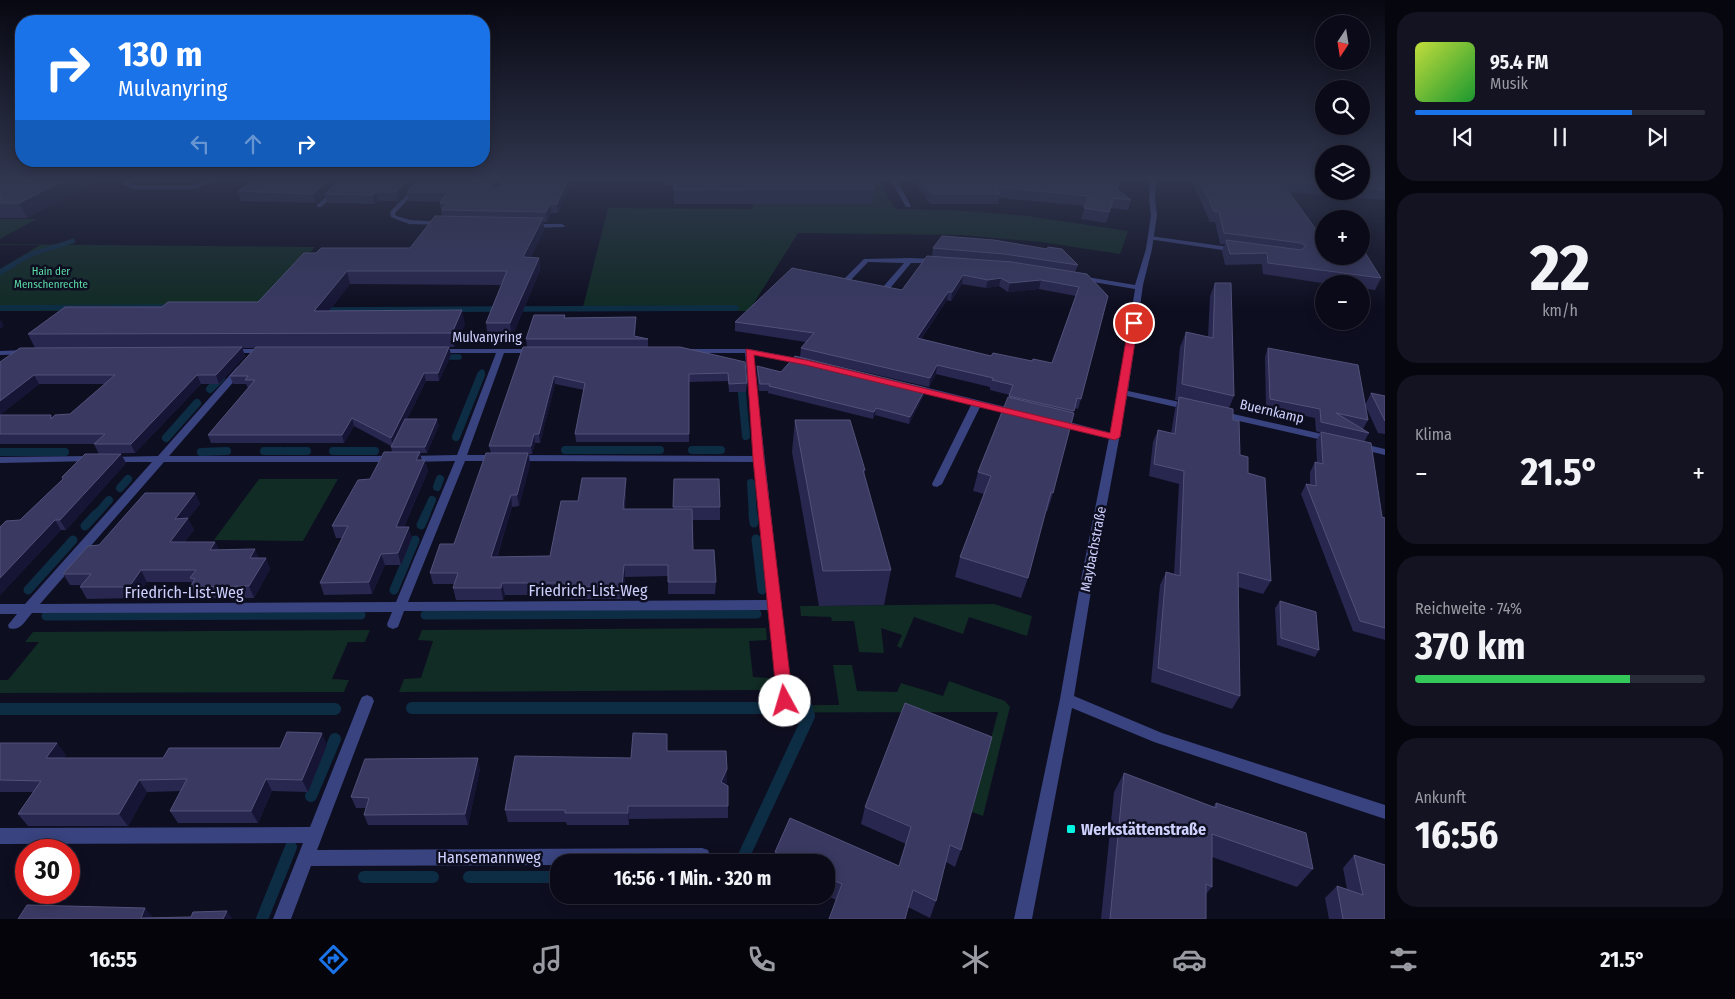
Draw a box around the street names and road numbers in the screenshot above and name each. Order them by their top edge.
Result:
street label: Mulvanyring [452,329,522,346]
street label: Buernkamp [1238,396,1306,427]
street label: Maybachstraße [1077,505,1110,593]
street label: Friedrich-List-Weg [528,581,648,600]
street label: Friedrich-List-Weg [124,583,244,602]
street label: Hansemannweg [437,848,541,867]

